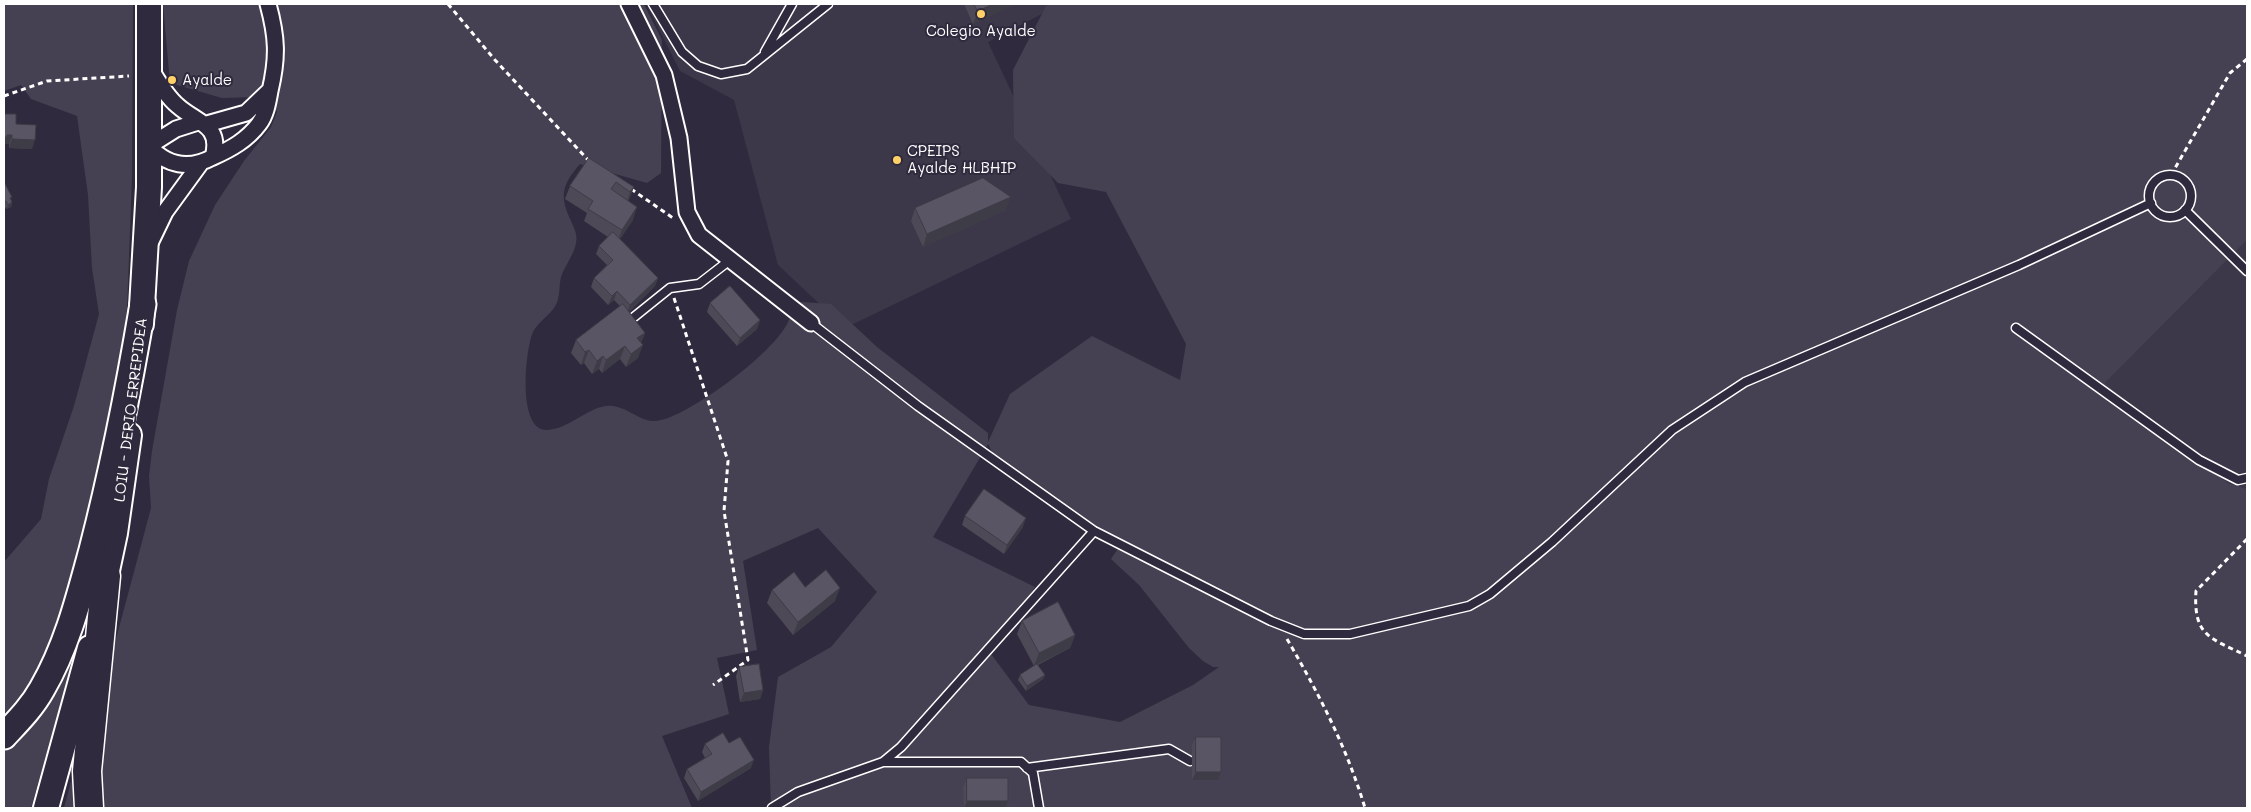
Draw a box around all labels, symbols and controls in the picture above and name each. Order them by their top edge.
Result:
marker: Colegio Ayalde [975,8,987,20]
place label: Colegio Ayalde [926,22,1036,40]
place label: Ayalde [182,71,232,89]
marker: Ayalde [166,74,178,86]
place label: CPEIPS Ayalde HLBHIP [907,142,1016,177]
marker: CPEIPS Ayalde HLBHIP [891,154,903,166]
street label: LOIU - DERIO ERREPIDEA [111,317,151,503]

